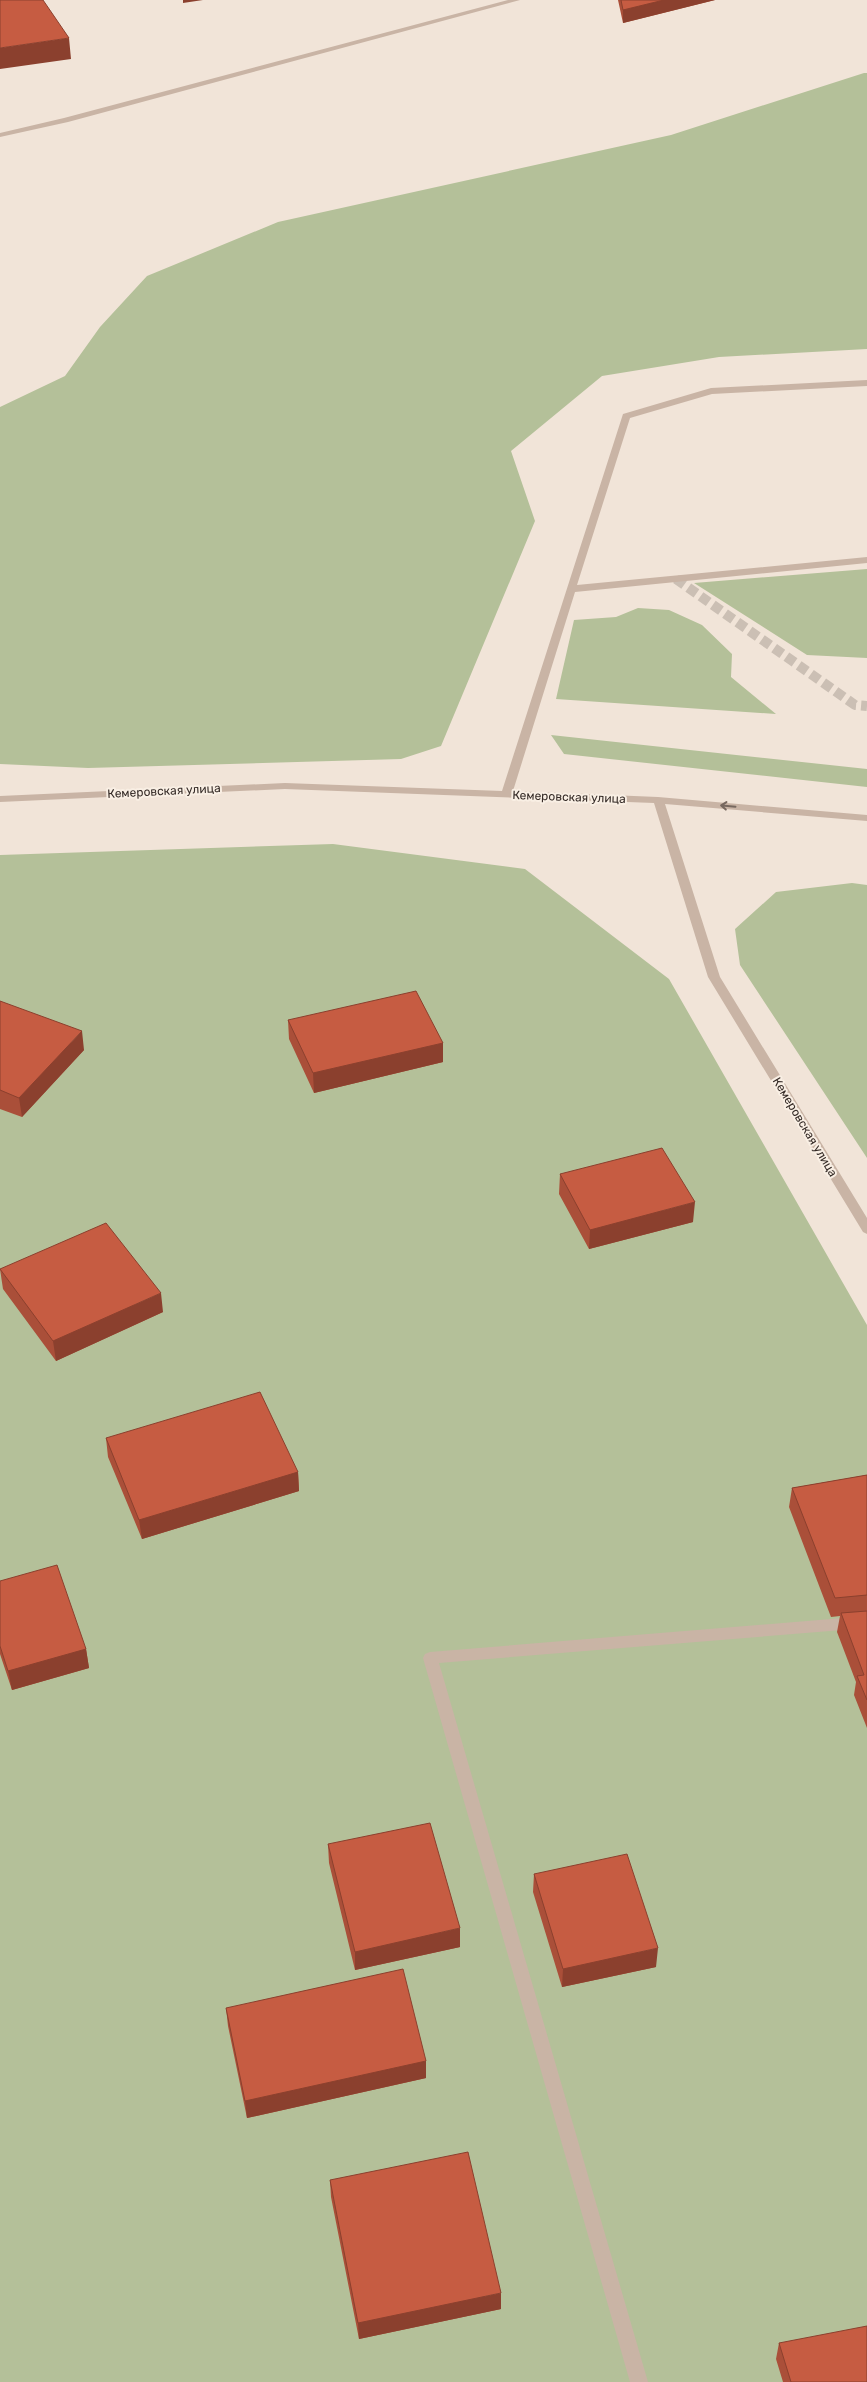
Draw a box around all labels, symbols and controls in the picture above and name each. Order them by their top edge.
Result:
street label: Кемеровская улица [107,781,221,801]
street label: Кемеровская улица [512,788,626,806]
one-way arrow [720,802,736,811]
street label: Кемеровская улица [770,1075,840,1179]

